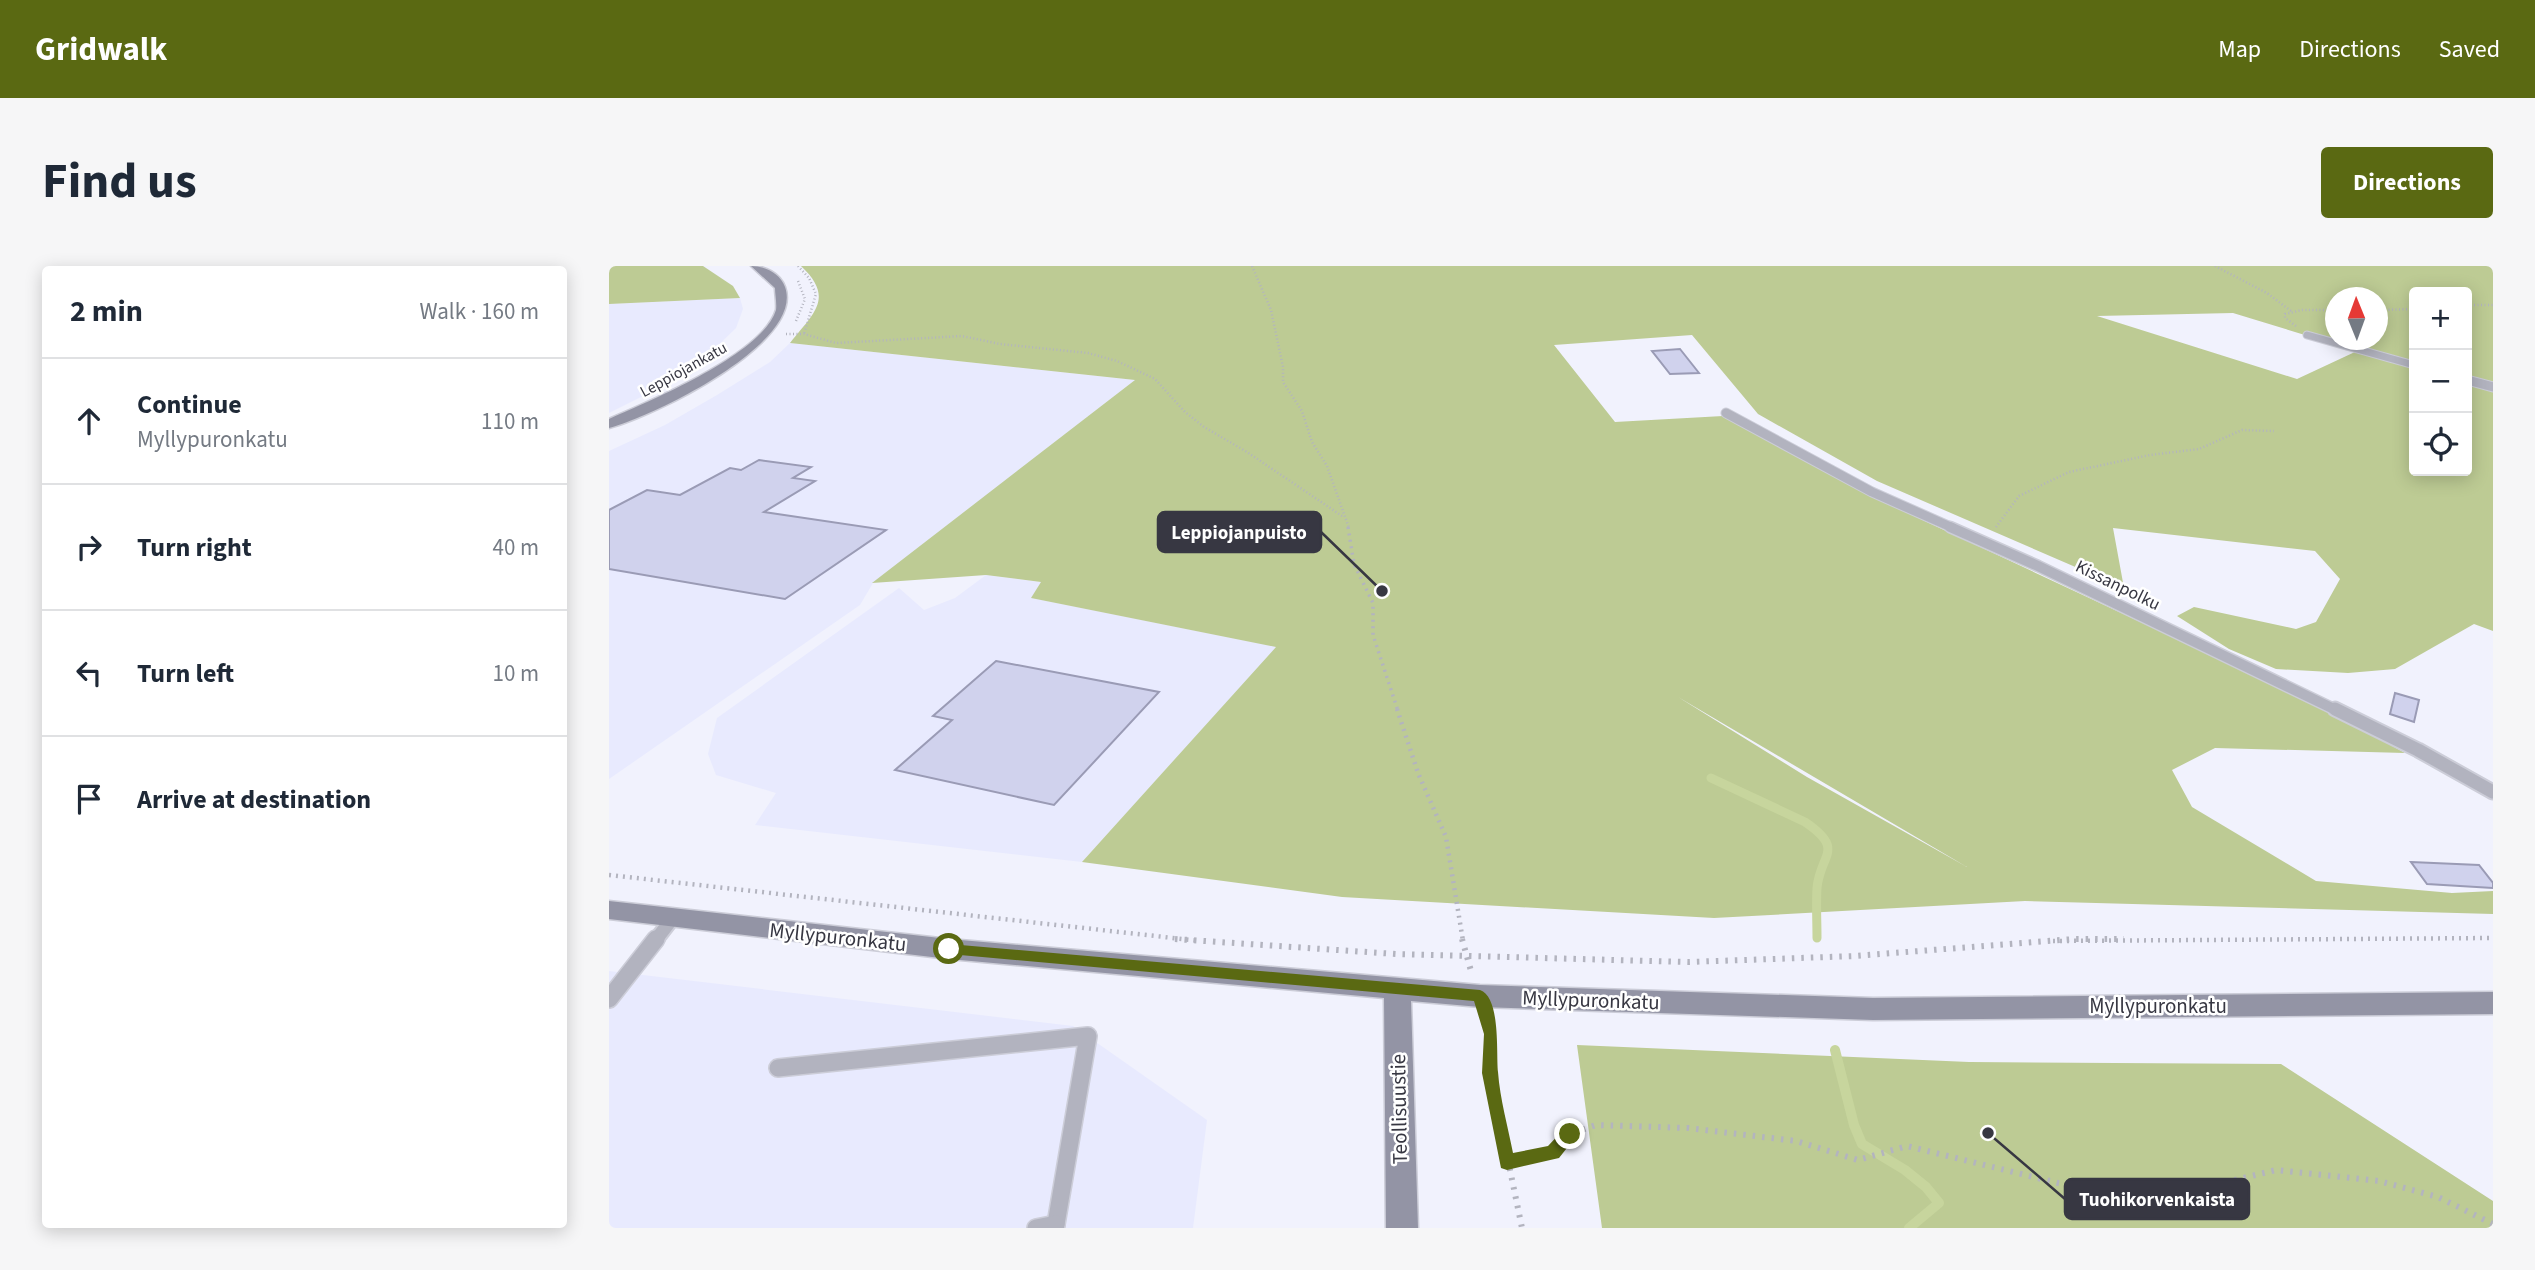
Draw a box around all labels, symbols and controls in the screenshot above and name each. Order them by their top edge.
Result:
text: Gridwalk [35,26,167,73]
text: Map [2218,32,2261,67]
text: Directions [2299,32,2401,67]
text: Saved [2439,32,2500,67]
text: Find us [42,147,197,217]
button: Directions [2321,147,2493,218]
north arrow [2325,287,2388,350]
map controls [2409,287,2472,476]
button: + [2409,287,2472,350]
text: 2 min [70,290,143,333]
text: Walk · 160 m [420,295,539,328]
street label: Leppiojankatu [636,337,731,403]
button: − [2409,350,2472,413]
text: Continue [137,386,242,423]
icon: ahead [70,402,108,440]
text: 110 m [481,405,539,438]
button: locate [2409,413,2472,476]
text: Myllypuronkatu [137,423,288,456]
callout: Leppiojanpuisto [1158,512,1321,552]
text: Leppiojanpuisto [1171,520,1307,547]
icon: right [70,528,108,566]
text: Turn right [137,529,252,566]
text: 40 m [492,531,539,564]
street label: Kissanpolku [2071,554,2164,617]
icon: left [70,654,108,692]
text: Turn left [137,655,234,692]
text: 10 m [492,657,539,690]
icon: arrive [70,780,108,818]
text: Arrive at destination [137,781,371,818]
street label: Myllypuronkatu [768,915,908,959]
route start [933,933,964,964]
street label: Myllypuronkatu [1522,983,1660,1017]
street label: Myllypuronkatu [2089,991,2227,1021]
street label: Teollisuustie [1383,1054,1415,1164]
route end [1554,1118,1585,1149]
callout: Tuohikorvenkaista [2065,1179,2249,1219]
text: Tuohikorvenkaista [2079,1187,2235,1214]

